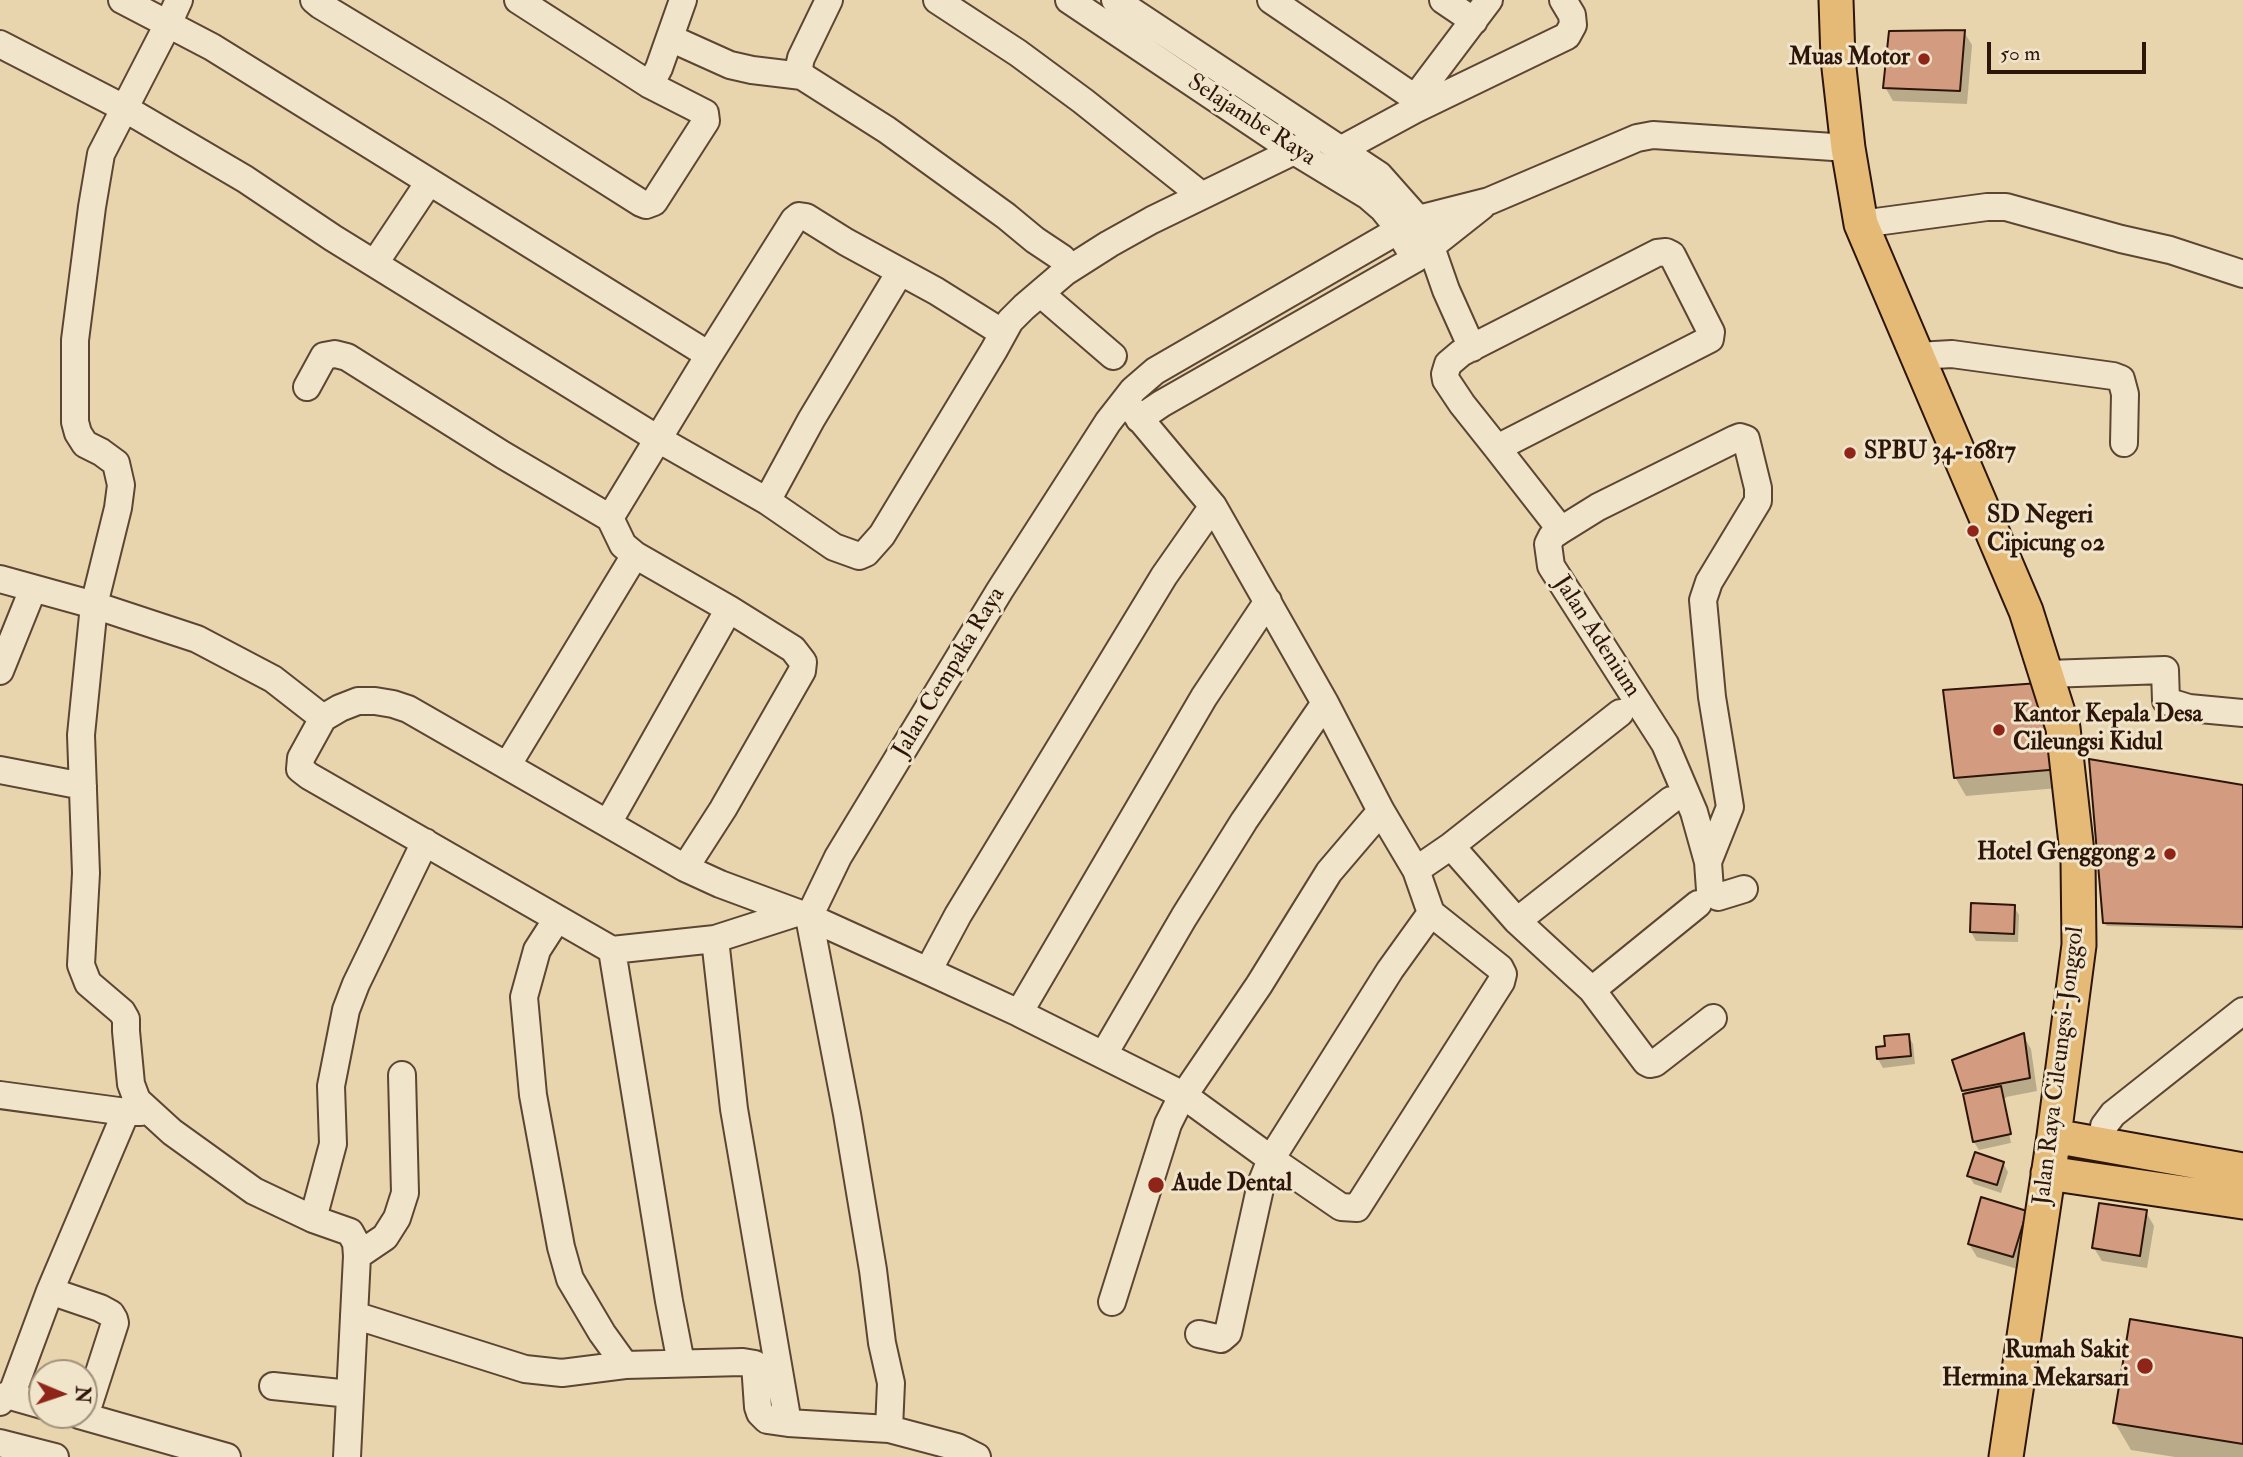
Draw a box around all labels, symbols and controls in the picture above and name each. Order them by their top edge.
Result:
scale bar [1991,28,2150,72]
text: 50 m [2000,40,2041,67]
place label: Muas Motor [1789,45,1910,73]
marker: Muas Motor [1916,51,1932,67]
street label: Selajambe Raya [1181,69,1321,173]
place label: SPBU 34-16817 [1864,439,2016,467]
marker: SPBU 34-16817 [1842,445,1858,461]
place label: SD Negeri Cipicung 02 [1987,503,2105,559]
marker: SD Negeri Cipicung 02 [1965,523,1981,539]
street label: Jalan Adenium [1546,571,1646,703]
street label: Jalan Cempaka Raya [888,582,1012,764]
place label: Kantor Kepala Desa Cileungsi Kidul [2013,702,2202,758]
marker: Kantor Kepala Desa Cileungsi Kidul [1991,722,2007,738]
place label: Hotel Genggong 2 [1977,840,2156,868]
marker: Hotel Genggong 2 [2162,846,2178,862]
street label: Jalan Raya Cileungsi-Jonggol [2029,925,2091,1207]
place label: Aude Dental [1172,1171,1292,1199]
marker: Aude Dental [1146,1175,1166,1195]
place label: Rumah Sakit Hermina Mekarsari [1942,1338,2129,1394]
marker: Rumah Sakit Hermina Mekarsari [2135,1356,2155,1376]
north arrow [28,1359,98,1429]
text: N [70,1386,94,1404]

